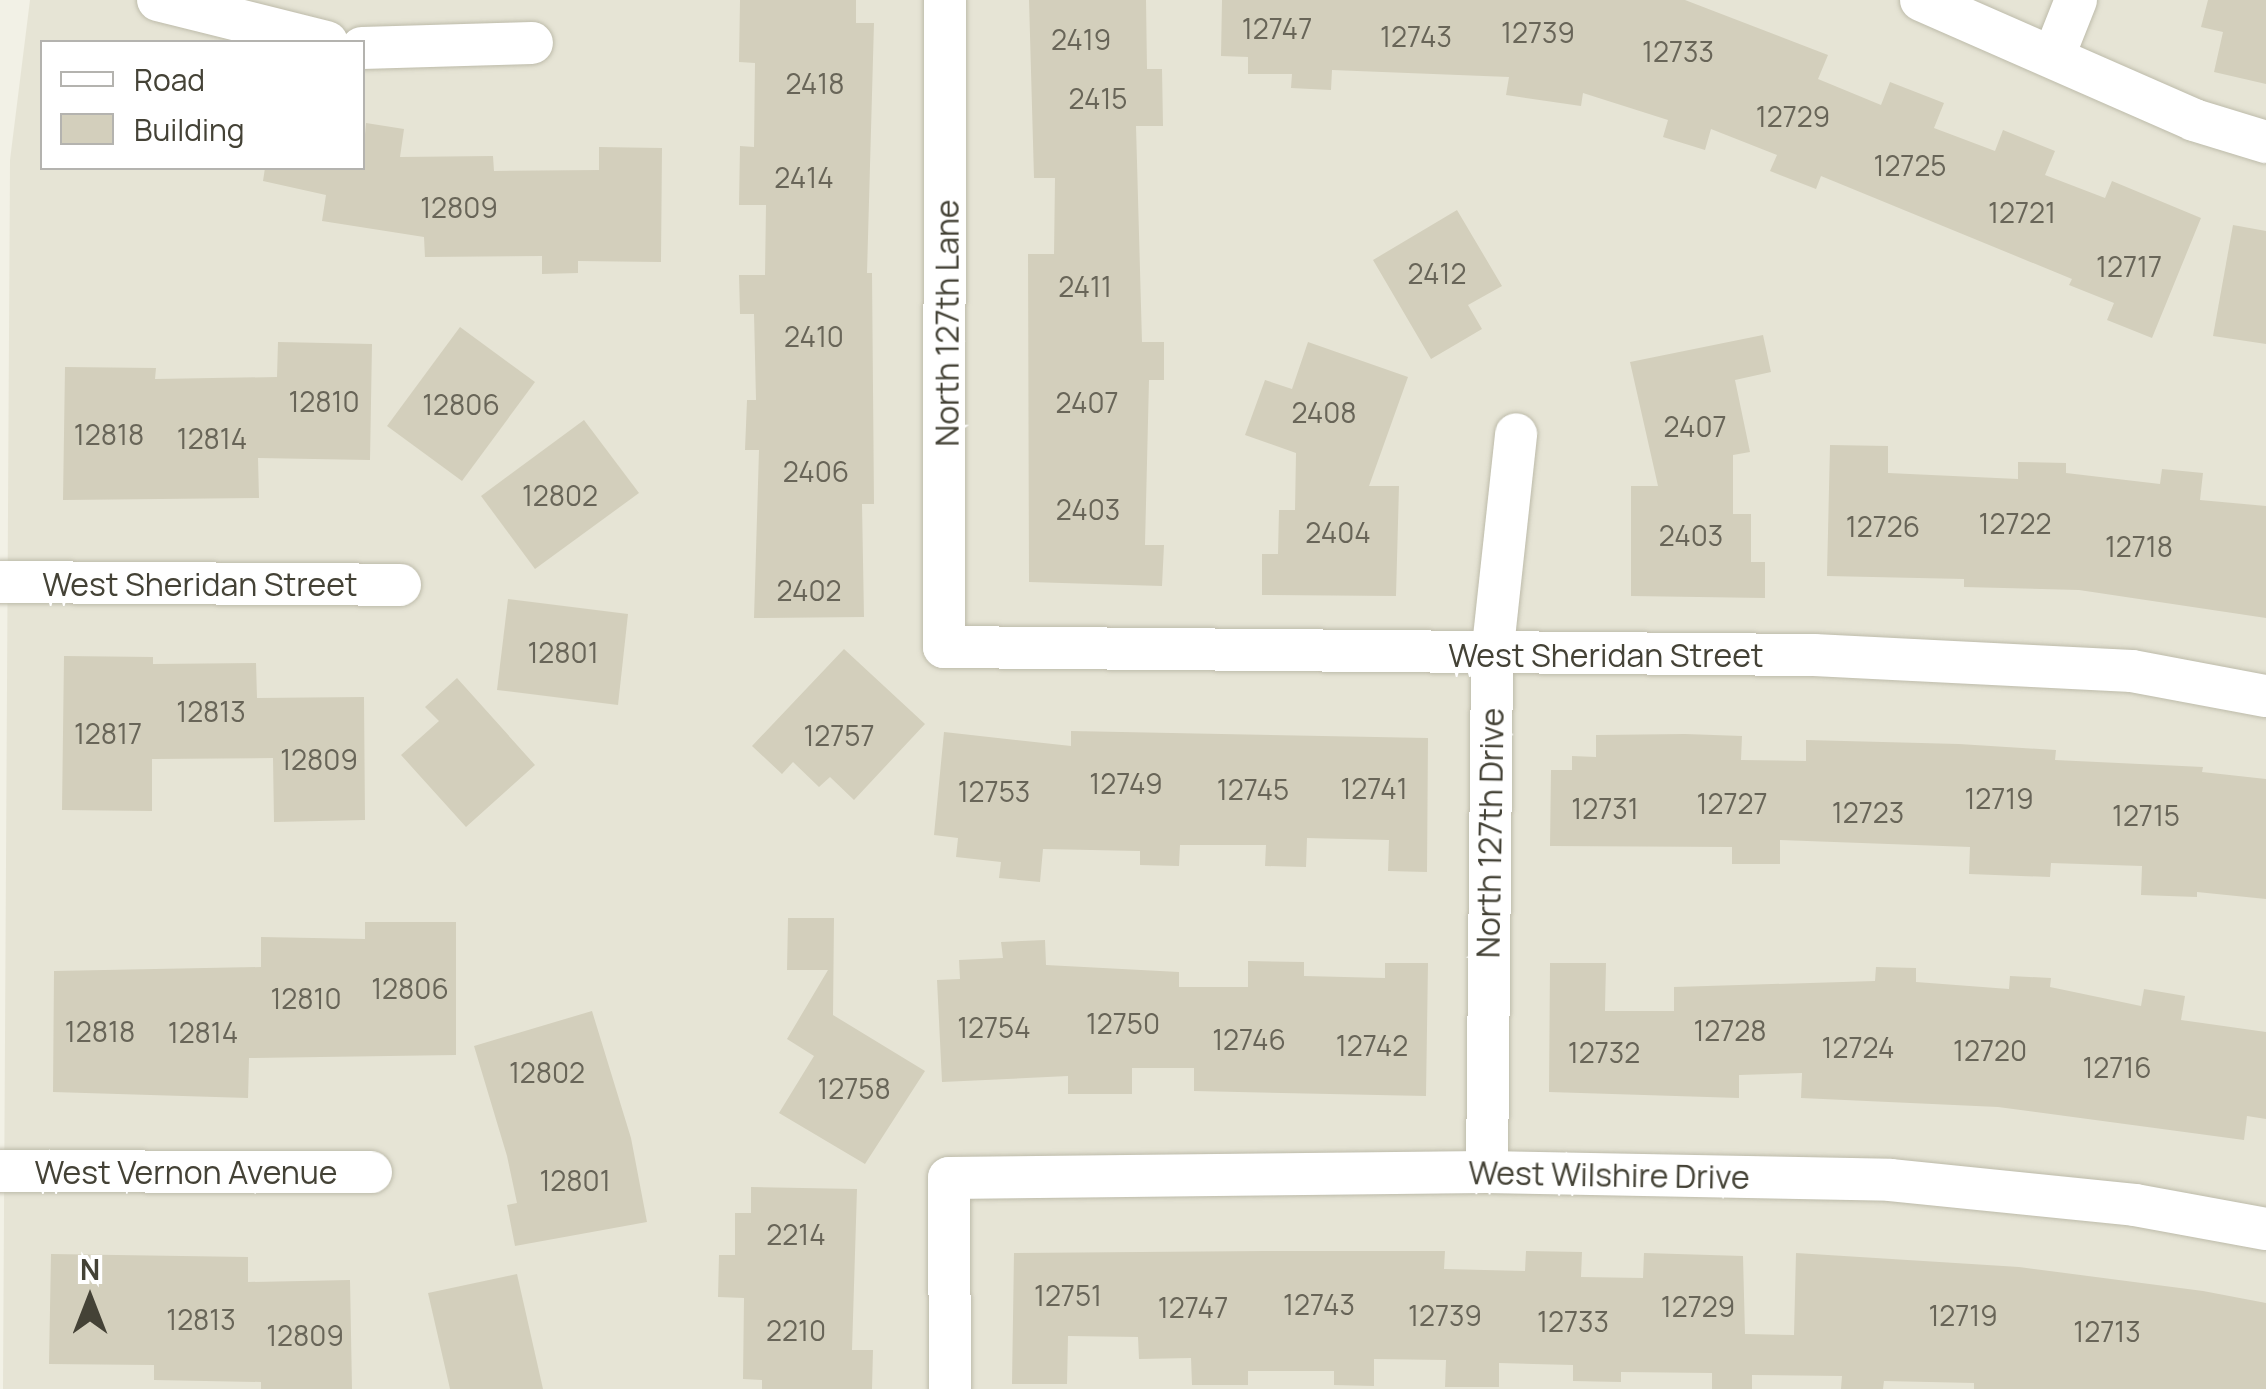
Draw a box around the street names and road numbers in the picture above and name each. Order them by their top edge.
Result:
street label: North 127th Lane [928,199,966,447]
street label: West Sheridan Street [42,565,358,603]
street label: West Sheridan Street [1448,636,1764,674]
street label: North 127th Drive [1469,707,1511,959]
street label: West Vernon Avenue [34,1153,338,1191]
street label: West Wilshire Drive [1468,1153,1750,1197]

